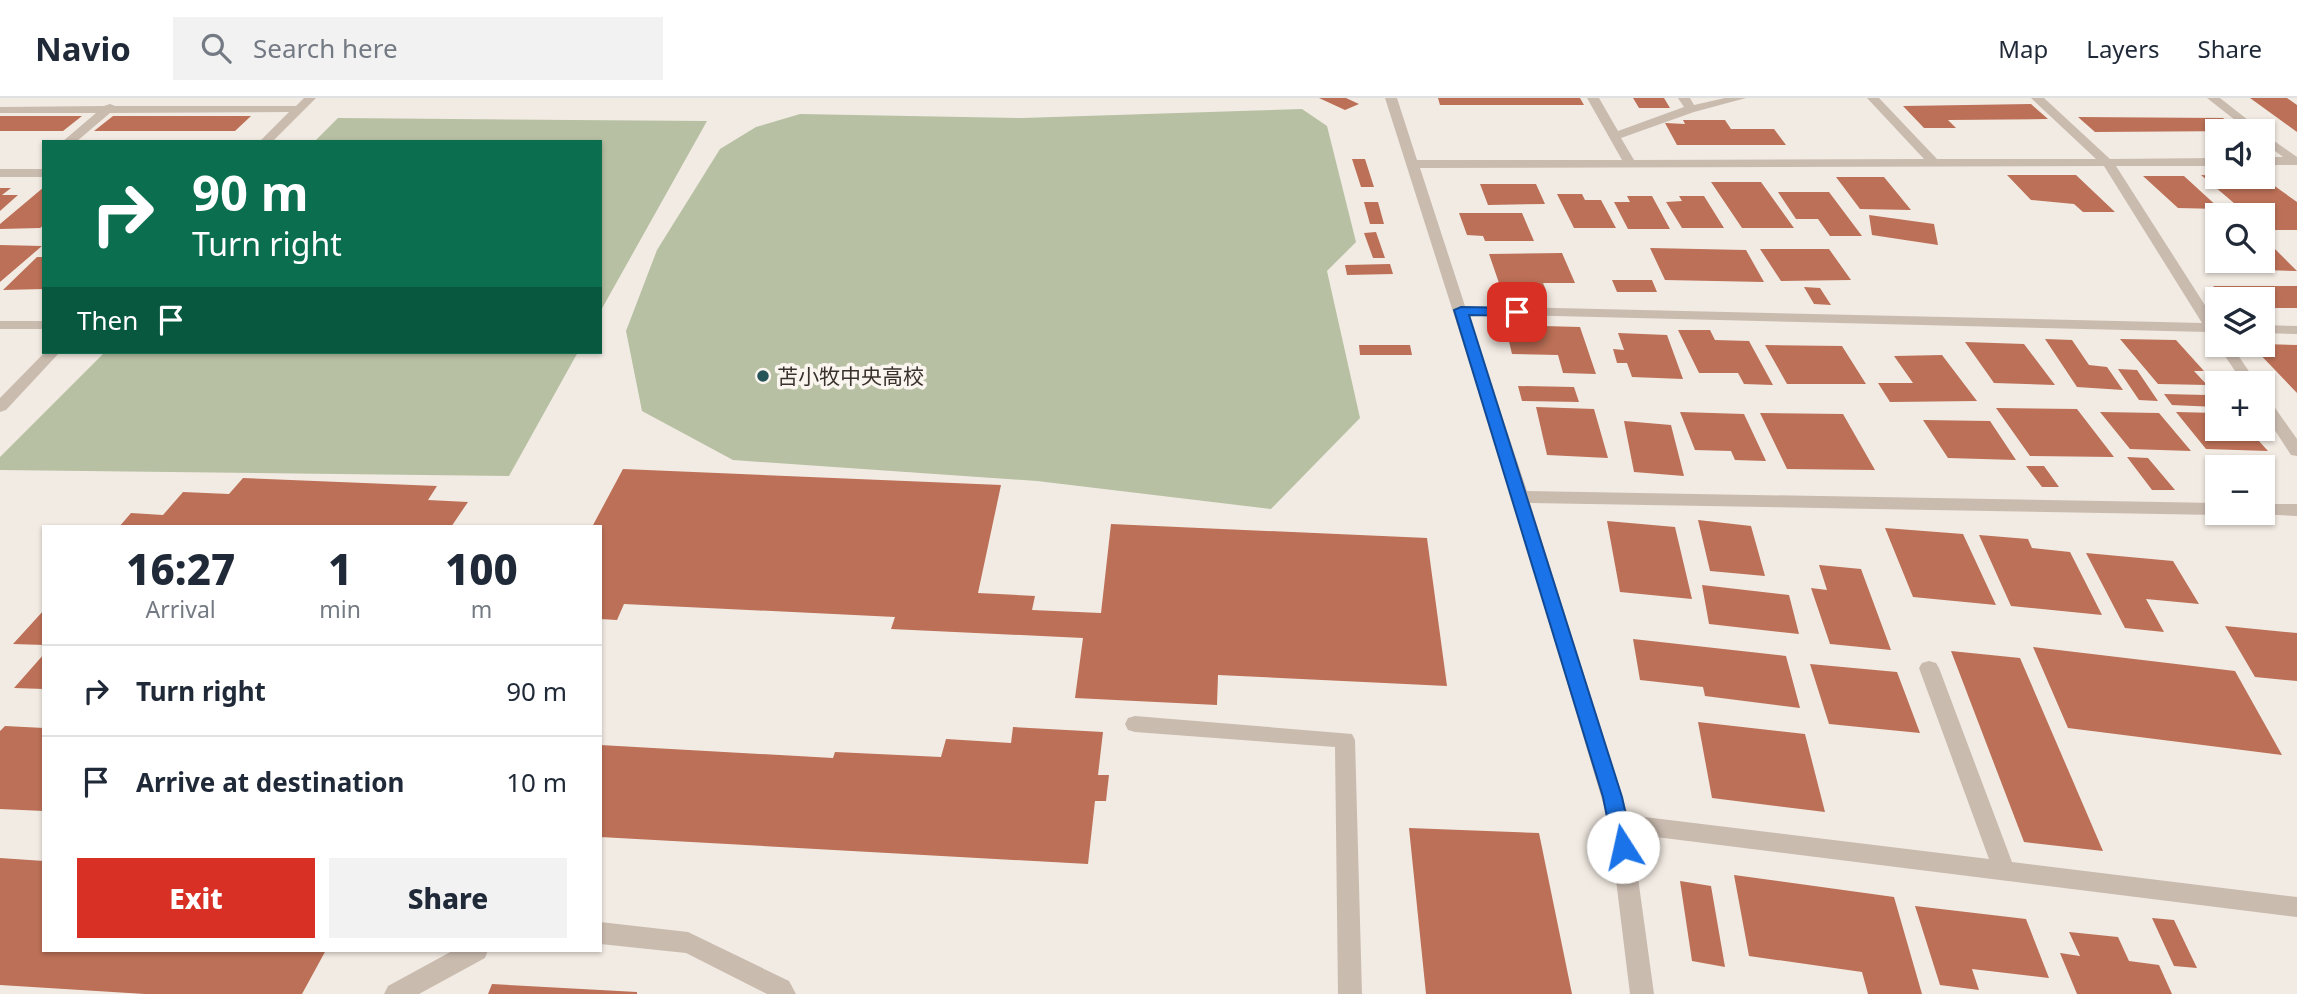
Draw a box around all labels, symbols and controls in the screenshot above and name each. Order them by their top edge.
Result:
search box [173,17,663,80]
text: Navio [35,26,131,71]
icon: search [197,29,235,67]
text: Search here [253,30,398,66]
text: Map [1998,32,2048,65]
text: Layers [2086,32,2160,65]
text: Share [2198,32,2262,65]
map controls [2205,119,2275,525]
button: sound [2205,119,2275,189]
text: 90 m [192,159,309,225]
icon: right [77,168,168,259]
button: search [2205,203,2275,273]
text: Turn right [192,222,342,265]
pin [1487,282,1547,342]
button: layers [2205,287,2275,357]
icon: arrive [1498,293,1536,331]
icon: arrive [152,301,190,339]
text: Then [77,302,138,338]
place label: 苫小牧中央高校 [777,362,924,390]
marker: 苫小牧中央高校 [755,368,771,384]
button: + [2205,371,2275,441]
button: − [2205,455,2275,525]
text: 16:27 [126,540,235,597]
text: 1 [328,540,352,597]
text: 100 [445,540,518,597]
text: Arrival [146,593,216,625]
text: min [319,593,361,625]
text: m [471,593,492,625]
icon: right [77,672,115,710]
text: Turn right [136,673,266,709]
text: 90 m [506,673,567,709]
icon: arrive [77,763,115,801]
text: Arrive at destination [136,764,405,800]
text: 10 m [506,764,567,800]
position arrow [1586,810,1660,884]
button: Exit [77,858,315,938]
button: Share [329,858,567,938]

